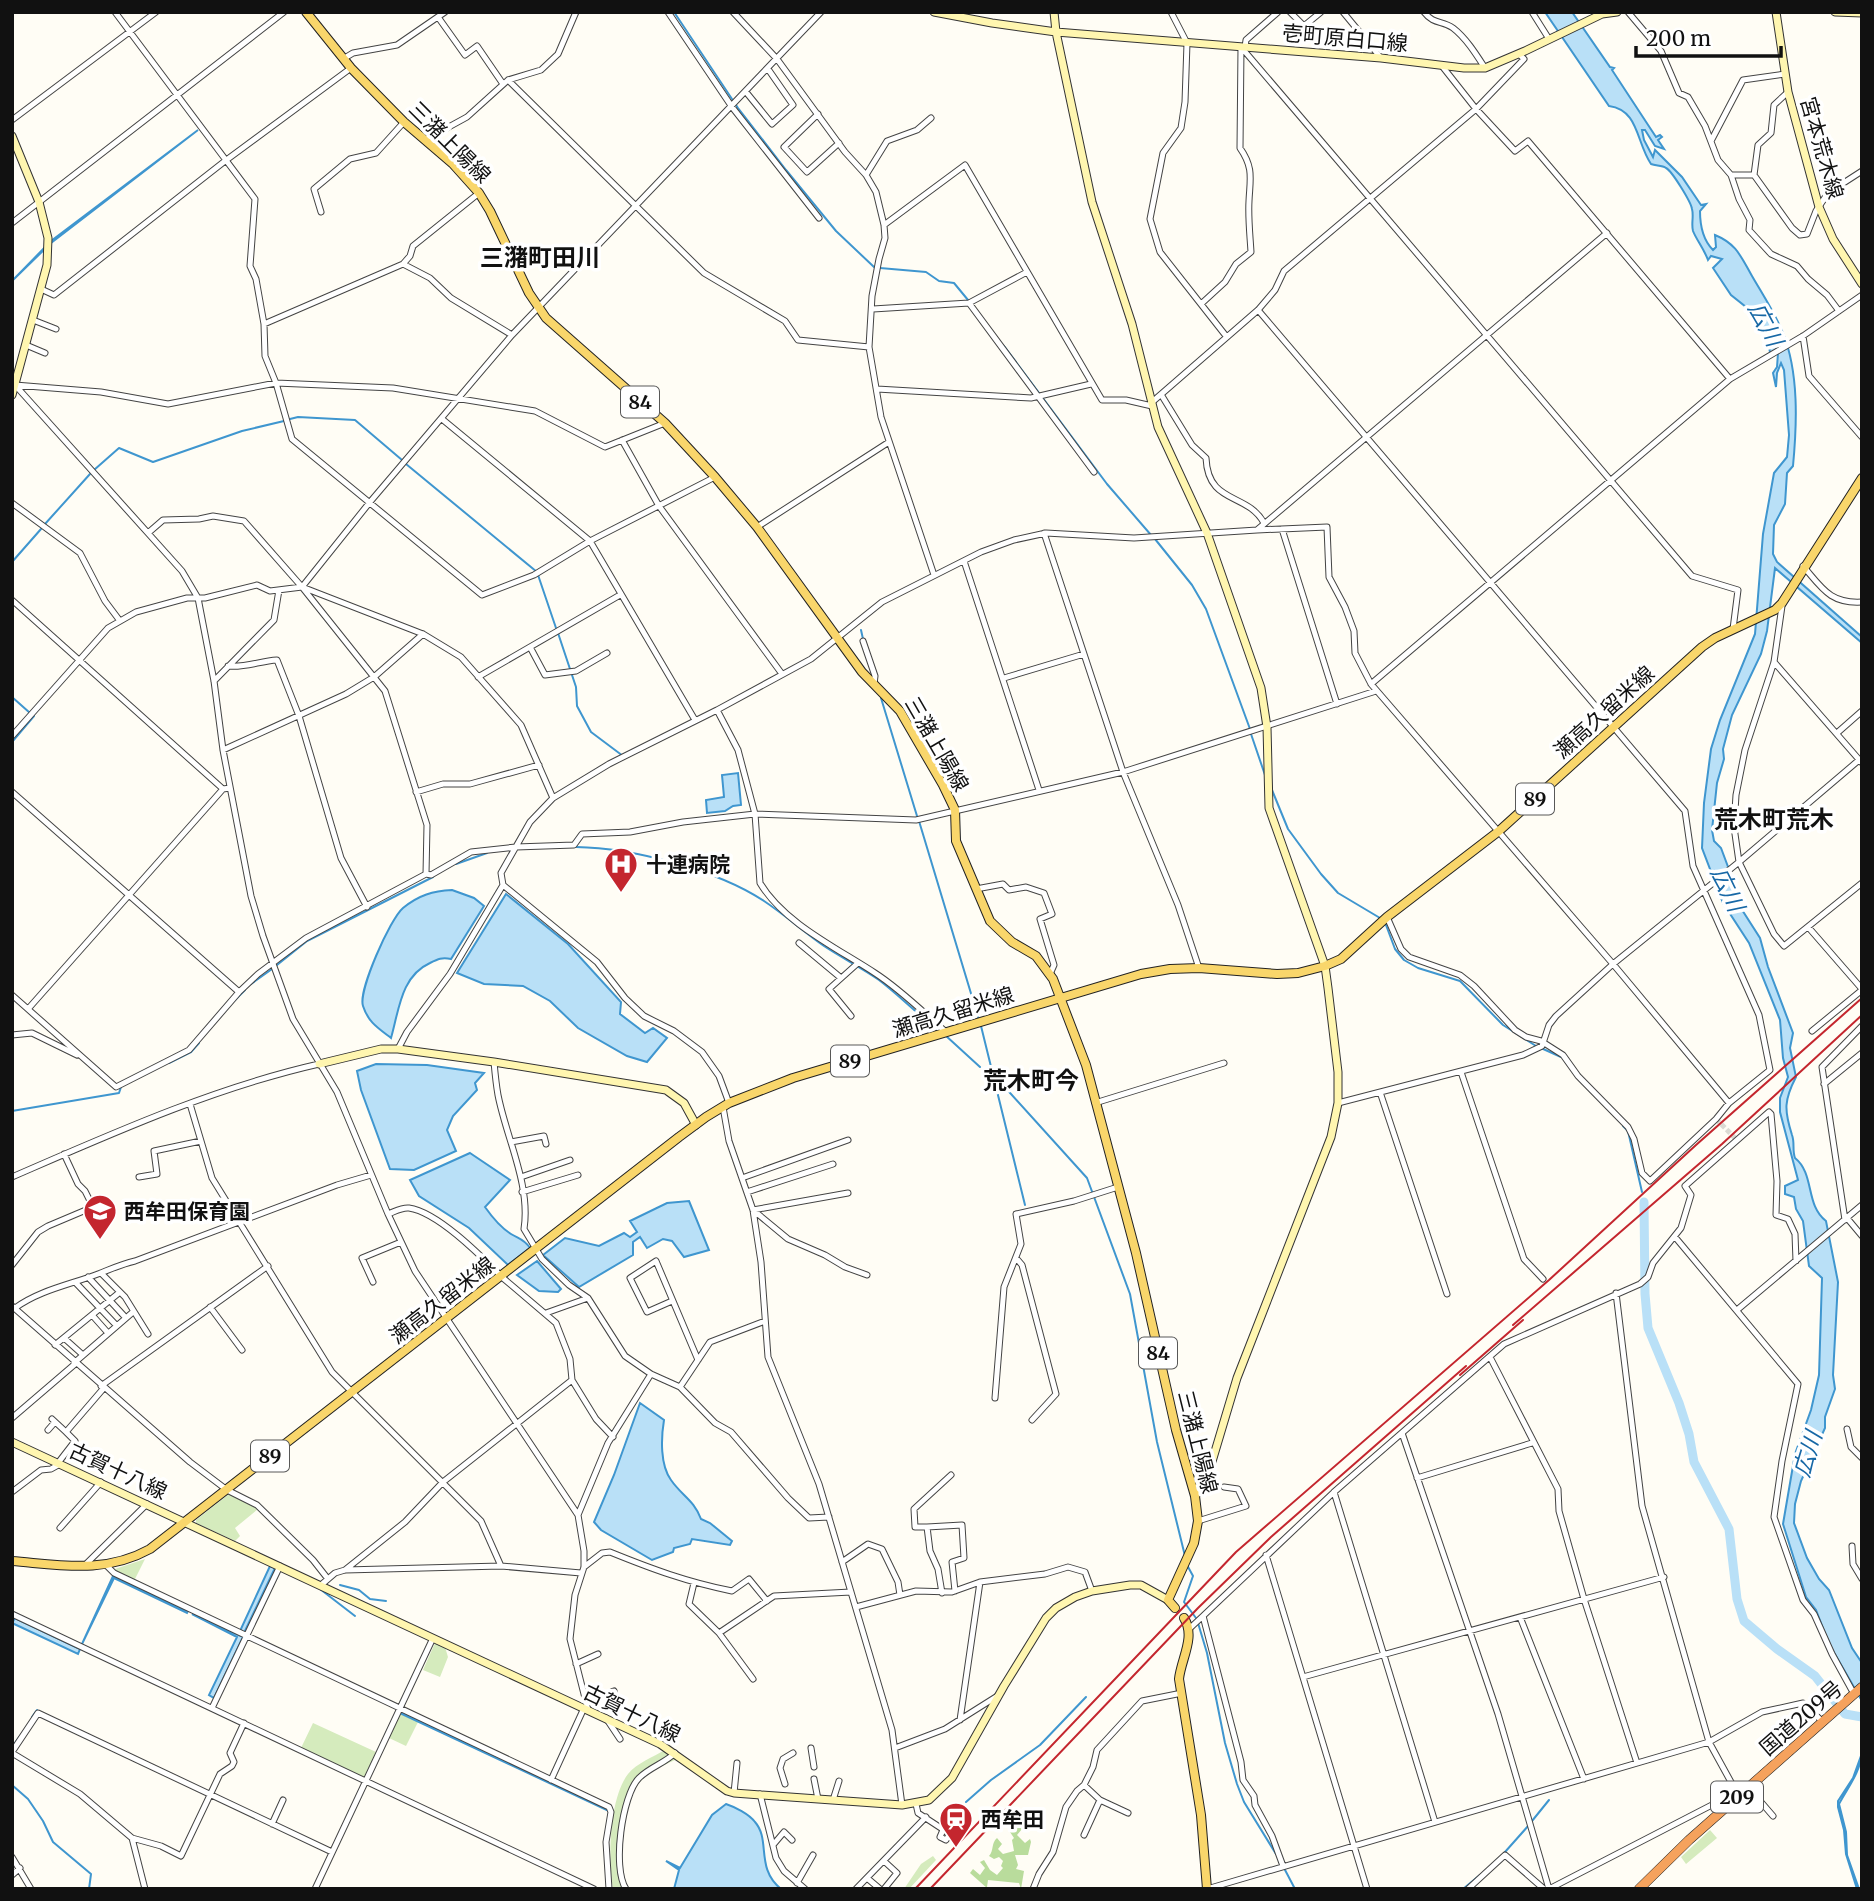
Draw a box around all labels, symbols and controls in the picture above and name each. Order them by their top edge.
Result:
scale bar [1636,14,1781,58]
street label: 壱町原白口線 [1281,19,1409,57]
text: 200 m [1646,25,1711,52]
street label: 宮本荒木線 [1795,94,1849,202]
street label: 三潴上陽線 [403,95,497,189]
district label: 三潴町田川 [480,242,600,273]
water label: 広川 [1742,297,1791,354]
road number: 84 [621,386,659,418]
street label: 瀬高久留米線 [1548,660,1660,764]
street label: 三潴上陽線 [899,692,975,796]
road number: 89 [1516,784,1554,814]
district label: 荒木町荒木 [1714,804,1834,835]
hospital icon: 十連病院 [602,845,640,894]
place label: 十連病院 [646,851,730,878]
water label: 広川 [1705,862,1752,919]
street label: 瀬高久留米線 [889,981,1017,1043]
road number: 89 [831,1046,869,1077]
district label: 荒木町今 [983,1065,1079,1096]
school or university icon: 西牟田保育園 [81,1192,119,1241]
place label: 西牟田保育園 [124,1198,250,1225]
street label: 瀬高久留米線 [384,1251,500,1349]
road number: 84 [1139,1338,1177,1368]
street label: 三潴上陽線 [1172,1388,1224,1496]
water label: 広川 [1786,1425,1828,1480]
street label: 古賀十八線 [65,1437,171,1505]
road number: 89 [251,1440,289,1472]
street label: 国道209号 [1754,1675,1848,1761]
street label: 古賀十八線 [579,1678,685,1748]
road number: 209 [1711,1782,1763,1812]
station icon: 西牟田 [937,1800,975,1849]
place label: 西牟田 [981,1806,1044,1833]

